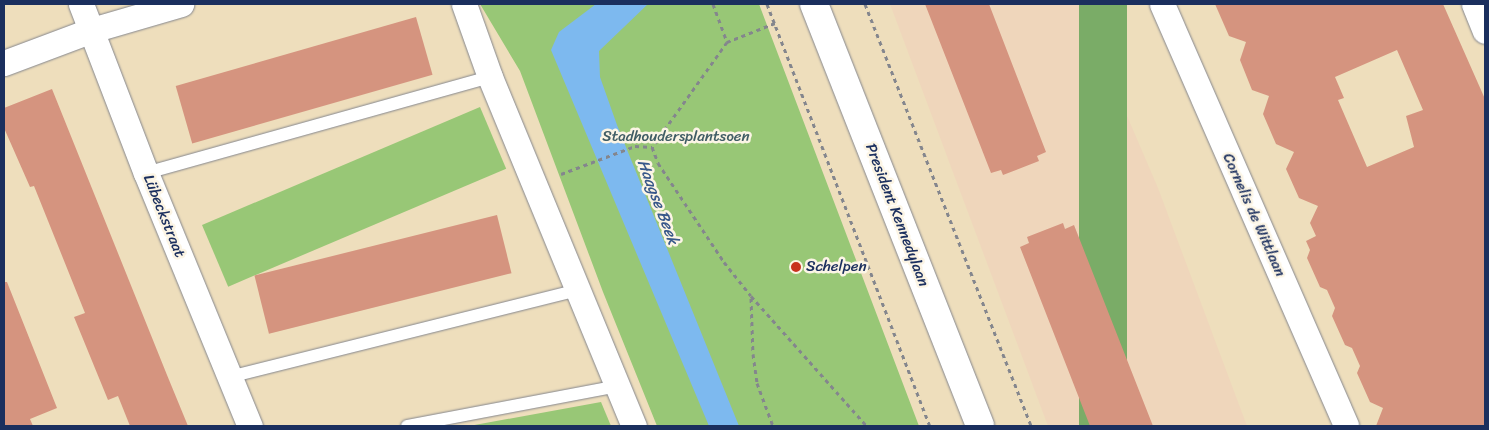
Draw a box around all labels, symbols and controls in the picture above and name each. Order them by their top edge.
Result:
park label: Stadhoudersplantsoen [602,128,750,146]
street label: President Kennedylaan [861,141,933,289]
street label: Cornelis de Wittlaan [1219,151,1289,279]
water label: Haagse Beek [633,157,683,247]
street label: Lübeckstraat [139,172,189,260]
place label: Schelpen [806,258,866,276]
marker: Schelpen [790,261,802,273]

